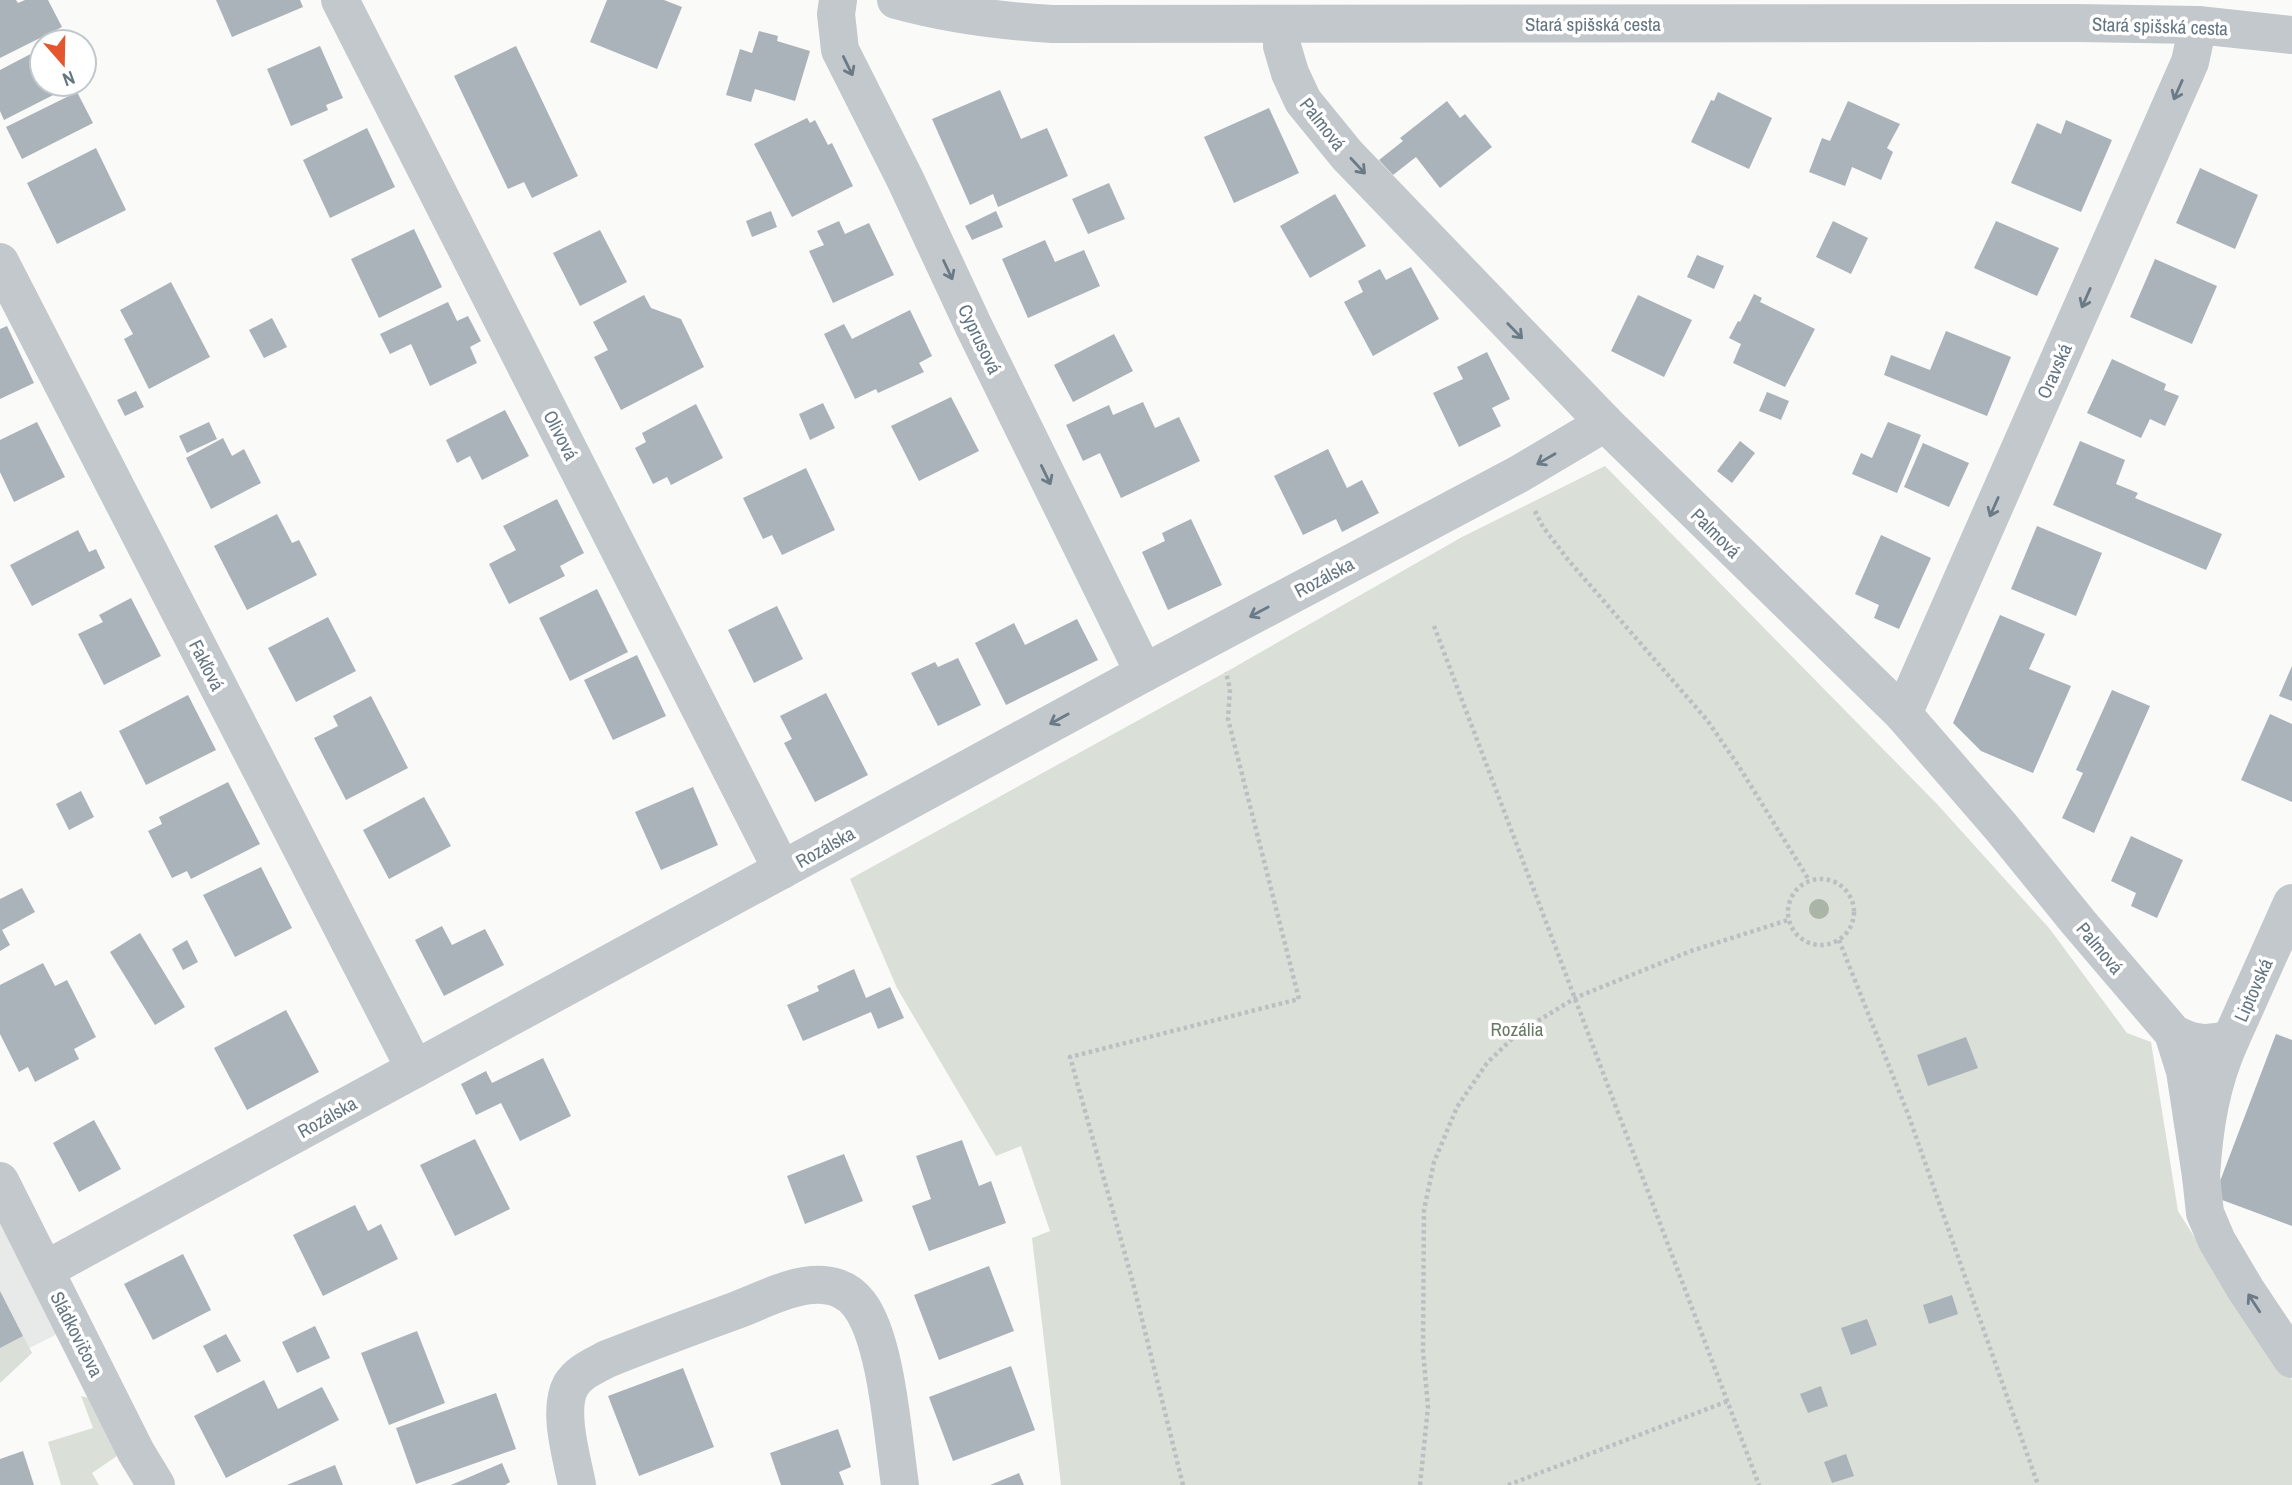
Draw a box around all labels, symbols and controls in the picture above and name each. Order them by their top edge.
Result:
street label: Stará spišská cesta [1525,11,1661,37]
street label: Stará spišská cesta [2092,11,2229,41]
north arrow [28,28,98,98]
one-way arrow [841,55,855,76]
text: N [59,65,79,93]
one-way arrow [2171,79,2184,100]
street label: Palmová [1294,92,1352,156]
one-way arrow [1349,157,1366,174]
one-way arrow [942,259,955,280]
one-way arrow [2079,287,2092,309]
street label: Cyprusová [952,300,1008,378]
one-way arrow [1506,322,1523,339]
street label: Oravská [2030,339,2078,403]
street label: Olivová [537,406,585,465]
one-way arrow [1537,452,1557,466]
one-way arrow [1040,464,1054,485]
one-way arrow [1987,495,2000,517]
street label: Palmová [1685,502,1747,564]
street label: Rozálska [1290,550,1359,604]
one-way arrow [1249,605,1270,619]
street label: Fakľová [183,635,231,695]
one-way arrow [1049,712,1069,726]
street label: Rozálska [791,820,860,874]
street label: Palmová [2071,916,2130,980]
street label: Liptovská [2228,954,2279,1026]
park label: Rozália [1491,1016,1544,1042]
street label: Rozálska [293,1090,362,1144]
street label: Sládkovičova [44,1287,110,1381]
one-way arrow [2246,1293,2260,1313]

